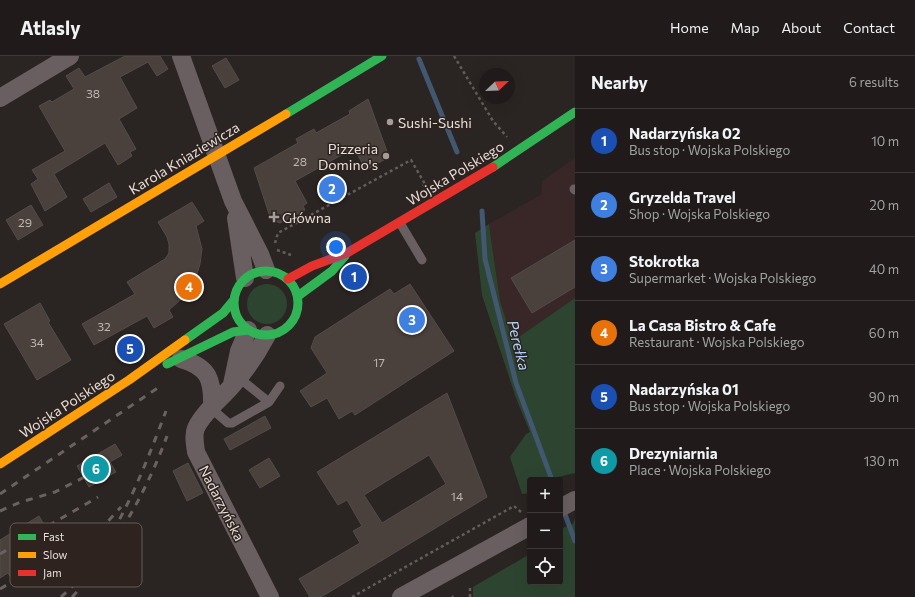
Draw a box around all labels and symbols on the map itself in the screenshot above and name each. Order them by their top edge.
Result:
north arrow [479,68,515,104]
house number: 38 [86,86,100,100]
place label: Sushi-Sushi [398,114,472,131]
marker: Sushi-Sushi [385,117,395,127]
street label: Karola Kniaziewicza [126,118,242,198]
street label: Wojska Polskiego [403,137,507,209]
place label: Pizzeria Domino's [318,140,378,173]
marker: Pizzeria Domino's [381,151,391,161]
house number: 28 [293,154,307,168]
pin: 2 [319,174,345,204]
place label: Główna [282,209,331,226]
marker: Główna [269,212,279,222]
house number: 29 [18,215,32,229]
your location [326,237,346,257]
pin: 1 [341,262,367,292]
pin: 4 [176,272,202,302]
pin: 3 [399,305,425,335]
water label: Perełka [504,318,534,372]
house number: 32 [97,319,111,333]
pin: 5 [117,334,143,364]
house number: 34 [30,335,44,349]
house number: 17 [373,355,385,369]
street label: Wojska Polskiego [16,367,118,441]
pin: 6 [83,454,109,484]
street label: Nadarzyńska [196,462,248,544]
house number: 14 [451,489,463,503]
legend [10,523,142,587]
text: Fast [43,530,65,543]
text: Slow [43,548,68,561]
text: Jam [43,566,62,580]

